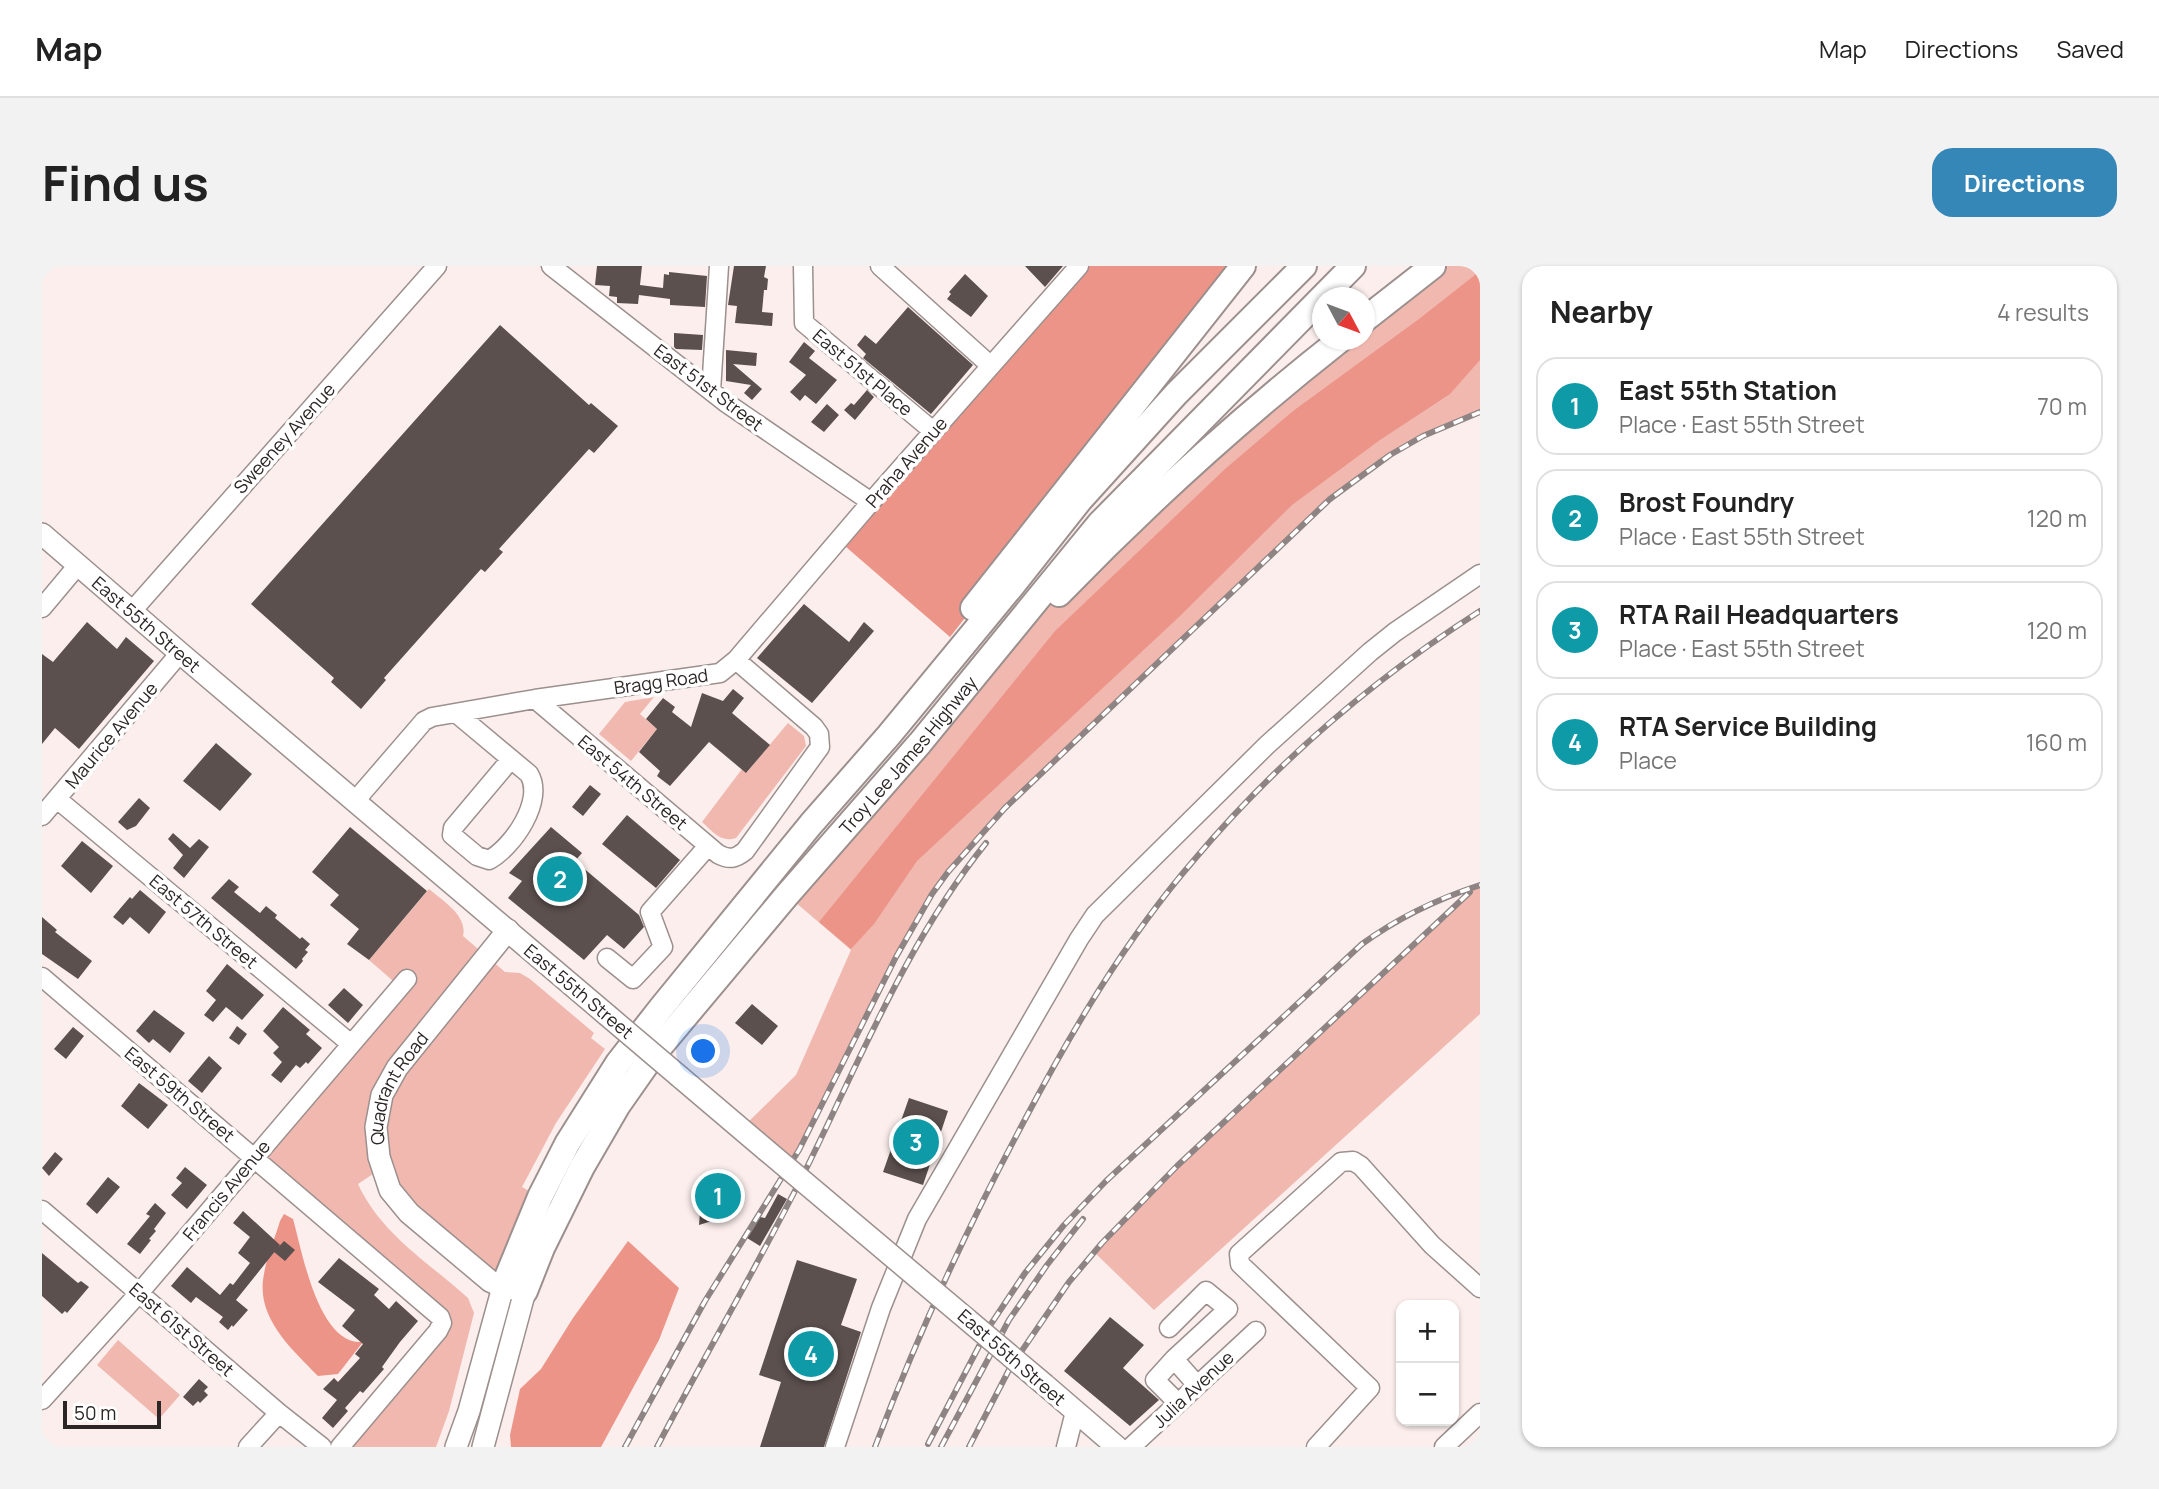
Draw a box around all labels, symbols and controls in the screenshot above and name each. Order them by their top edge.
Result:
text: Map [35,26,103,71]
text: Map [1819,32,1867,65]
text: Directions [1905,32,2018,65]
text: Saved [2056,32,2124,65]
button: Directions [1932,148,2117,217]
text: Find us [42,149,209,216]
north arrow [1312,287,1375,350]
text: Nearby [1550,291,1653,332]
text: 4 results [1997,296,2089,328]
street label: East 51st Place [808,323,918,421]
street label: East 51st Street [649,338,769,436]
text: East 55th Station [1619,372,1837,408]
street label: Sweeney Avenue [228,378,340,498]
text: 1 [1570,390,1580,422]
text: 70 m [2037,390,2087,422]
text: Place · East 55th Street [1619,408,1865,440]
street label: Praha Avenue [860,412,952,512]
text: Brost Foundry [1619,484,1794,520]
text: 2 [1568,502,1582,534]
text: 120 m [2027,502,2087,534]
text: Place · East 55th Street [1619,520,1865,552]
street label: East 55th Street [87,571,206,677]
text: RTA Rail Headquarters [1619,596,1899,632]
text: 3 [1568,614,1582,646]
text: 120 m [2027,614,2087,646]
text: Place · East 55th Street [1619,632,1865,664]
street label: Bragg Road [612,663,710,699]
street label: Troy Lee James Highway [834,670,982,839]
street label: Maurice Avenue [59,677,163,793]
text: RTA Service Building [1619,708,1877,744]
text: 4 [1568,726,1582,758]
text: 160 m [2026,726,2087,758]
street label: East 54th Street [573,729,693,835]
text: Place [1619,744,1677,776]
pin: 2 [537,853,583,905]
street label: East 57th Street [145,869,263,973]
street label: East 55th Street [519,938,639,1044]
street label: Quadrant Road [363,1027,433,1146]
your location [686,1034,720,1068]
street label: East 59th Street [120,1041,240,1147]
pin: 3 [893,1116,939,1168]
street label: Francis Avenue [177,1135,275,1245]
pin: 1 [695,1170,741,1222]
street label: East 61st Street [124,1277,240,1381]
map controls [1396,1300,1459,1426]
button: + [1396,1300,1459,1363]
street label: East 55th Street [953,1303,1071,1411]
pin: 4 [788,1328,834,1380]
street label: Julia Avenue [1147,1345,1239,1433]
button: − [1396,1363,1459,1426]
scale bar [63,1398,161,1430]
text: 50 m [74,1400,116,1426]

